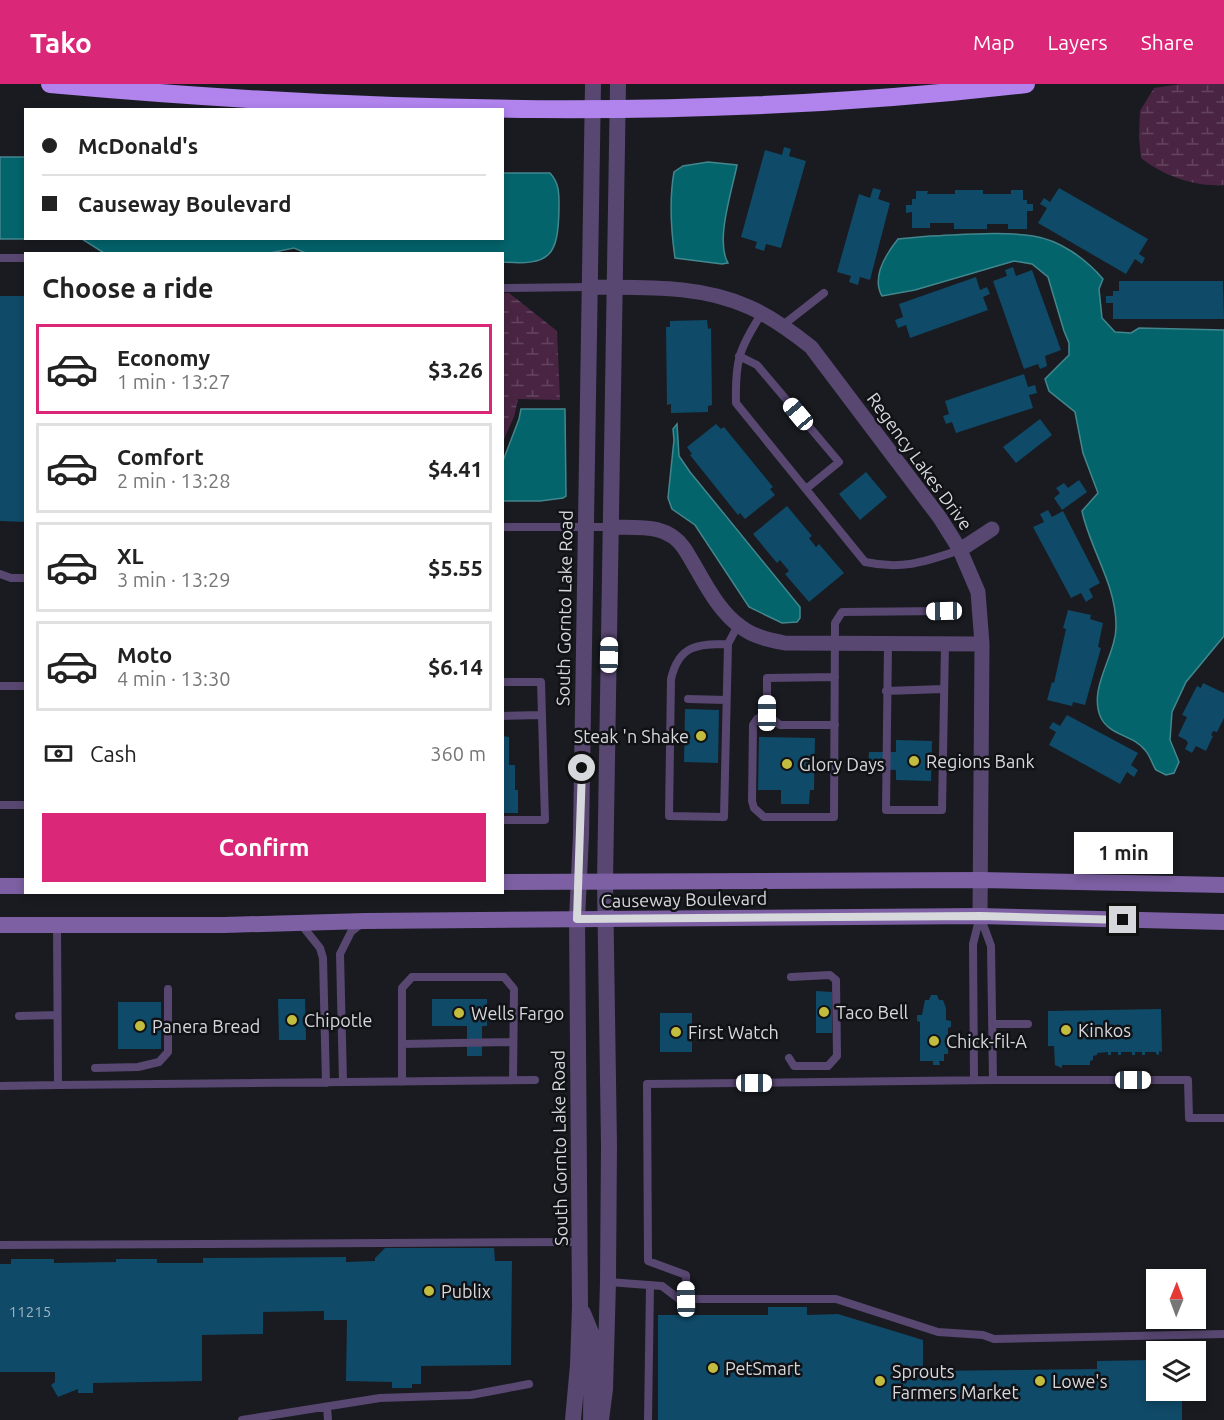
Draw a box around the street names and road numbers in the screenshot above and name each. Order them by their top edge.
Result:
street label: Regency Lakes Drive [864,389,976,533]
street label: South Gornto Lake Road [552,510,576,706]
street label: Causeway Boulevard [601,888,767,910]
street label: South Gornto Lake Road [547,1050,571,1246]

